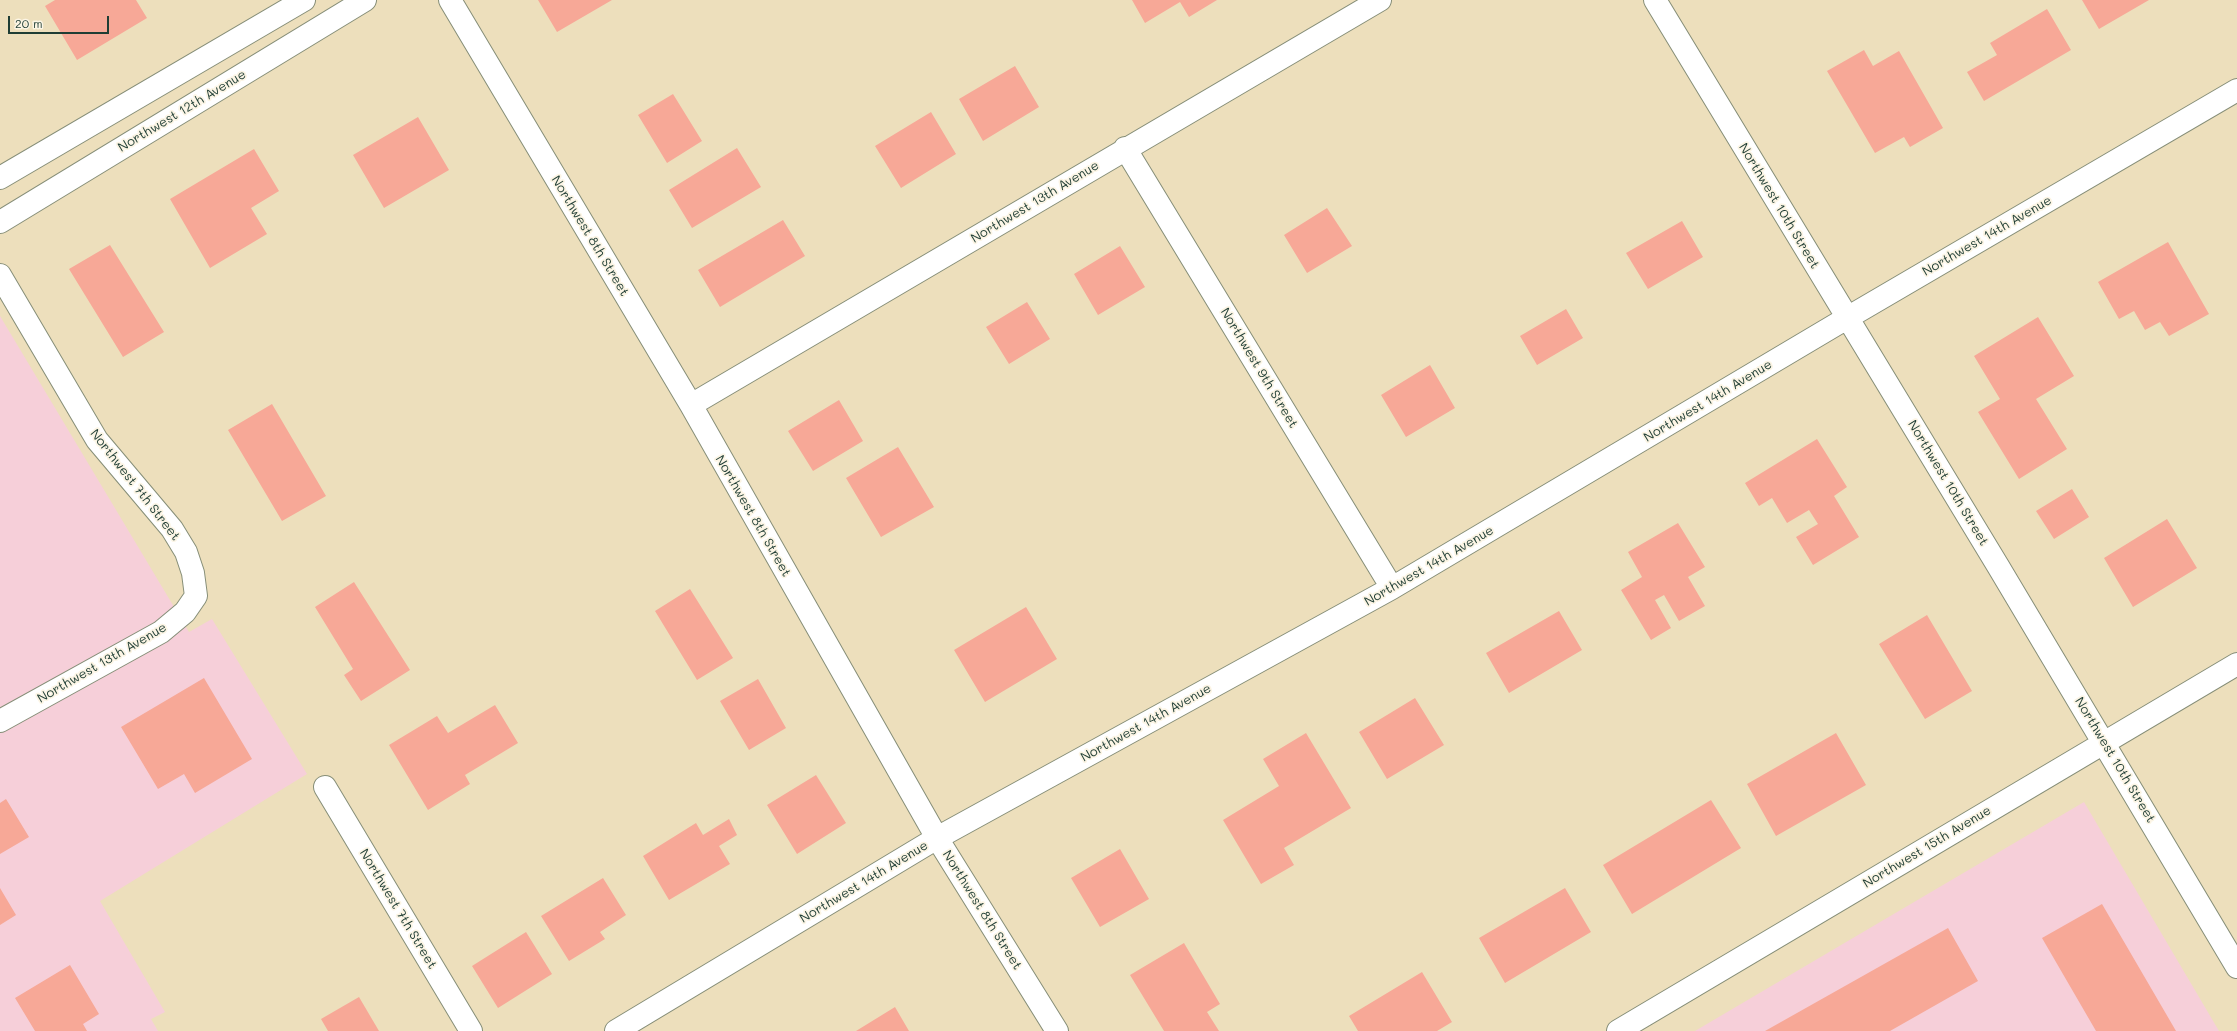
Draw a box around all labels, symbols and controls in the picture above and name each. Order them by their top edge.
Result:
scale bar [10,8,111,34]
text: 20 m [15,15,43,31]
street label: Northwest 12th Avenue [115,67,249,155]
street label: Northwest 10th Street [1735,140,1823,272]
street label: Northwest 13th Avenue [968,158,1102,246]
street label: Northwest 8th Street [548,173,632,299]
street label: Northwest 14th Avenue [1920,193,2054,279]
street label: Northwest 9th Street [1217,305,1301,431]
street label: Northwest 14th Avenue [1641,356,1775,446]
street label: Northwest 10th Street [1904,417,1992,549]
street label: Northwest 7th Street [87,426,183,544]
street label: Northwest 8th Street [712,452,794,580]
street label: Northwest 14th Avenue [1362,523,1496,609]
street label: Northwest 13th Avenue [35,620,169,706]
street label: Northwest 14th Avenue [1078,681,1214,765]
street label: Northwest 10th Street [2071,694,2159,826]
street label: Northwest 15th Avenue [1860,803,1994,891]
street label: Northwest 14th Avenue [797,837,931,927]
street label: Northwest 7th Street [356,846,440,972]
street label: Northwest 8th Street [939,847,1025,973]

